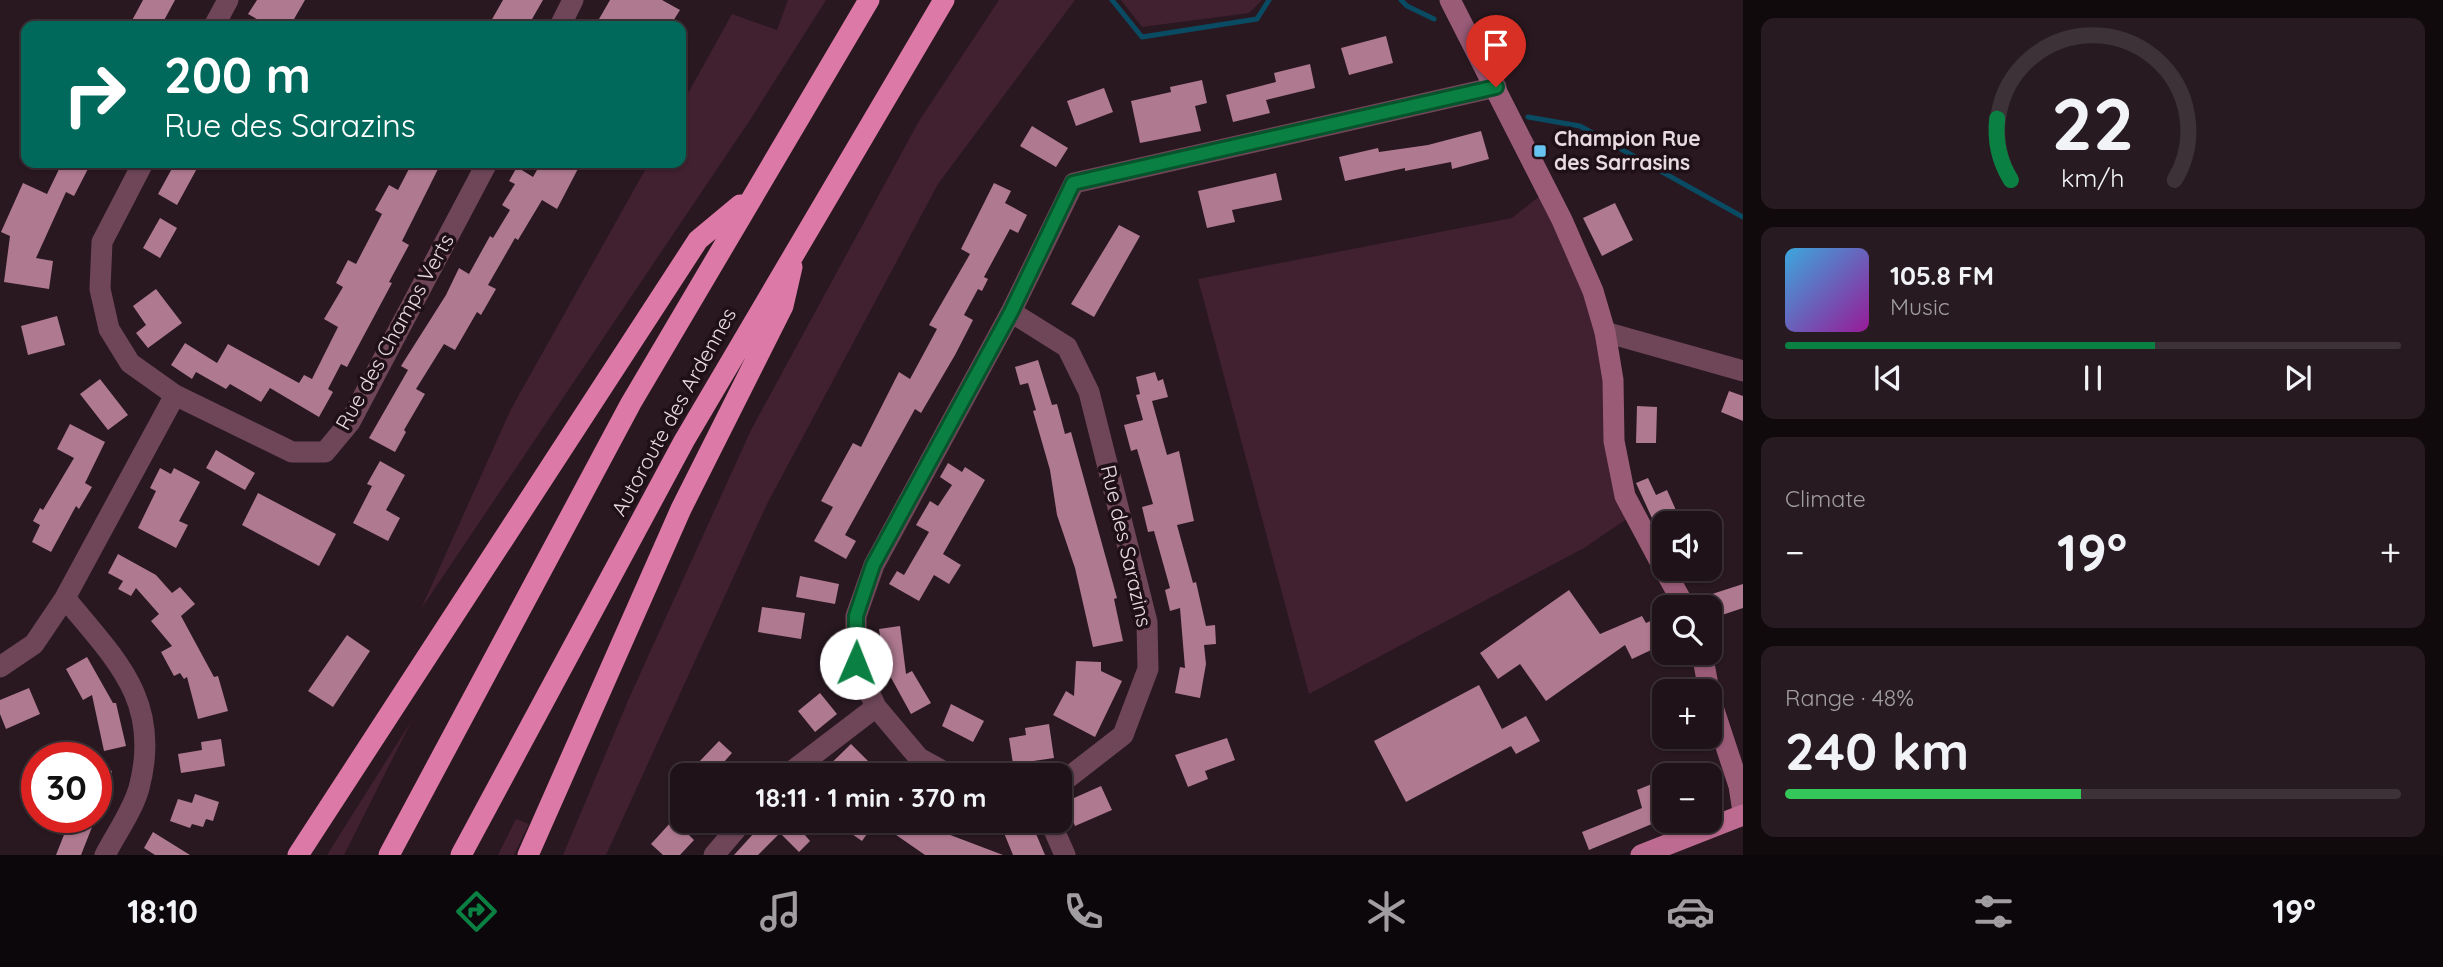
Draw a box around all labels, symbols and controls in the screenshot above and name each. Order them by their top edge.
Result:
pin [1466,15,1526,87]
icon: arrive [1477,26,1515,64]
text: 200 m [164,44,311,105]
icon: right [49,49,140,140]
text: 22 [2052,77,2134,168]
text: Rue des Sarazins [164,105,416,145]
place label: Champion Rue des Sarrasins [1554,125,1701,175]
marker: Champion Rue des Sarrasins [1532,143,1548,159]
text: km/h [2061,161,2125,192]
street label: Rue des Champs Verts [329,229,459,434]
text: 105.8 FM [1890,259,1994,292]
text: Music [1890,292,1950,321]
street label: Autoroute des Ardennes [605,303,741,520]
icon: previous [1869,359,1907,397]
icon: pause [2074,359,2112,397]
icon: next [2279,359,2317,397]
street label: Rue des Sarazins [1096,462,1158,629]
text: Climate [1785,484,1866,513]
map controls [1652,511,1722,833]
button: sound [1652,511,1722,581]
text: 19° [2057,519,2127,584]
text: − [1785,528,1805,576]
text: + [2380,528,2401,576]
button: search [1652,595,1722,665]
position arrow [819,626,893,700]
button: + [1652,679,1722,749]
text: Range · 48% [1785,683,1914,712]
text: 240 km [1785,718,1969,783]
speed limit sign: 30 [21,742,112,833]
button: − [1652,763,1722,833]
text: 18:11 · 1 min · 370 m [756,781,986,814]
icon: directions [452,887,501,936]
icon: music [756,887,805,936]
icon: phone [1059,887,1108,936]
icon: climate [1362,887,1411,936]
icon: car [1666,887,1715,936]
icon: filters [1969,887,2018,936]
text: 18:10 [127,891,198,931]
text: 19° [2273,891,2316,931]

